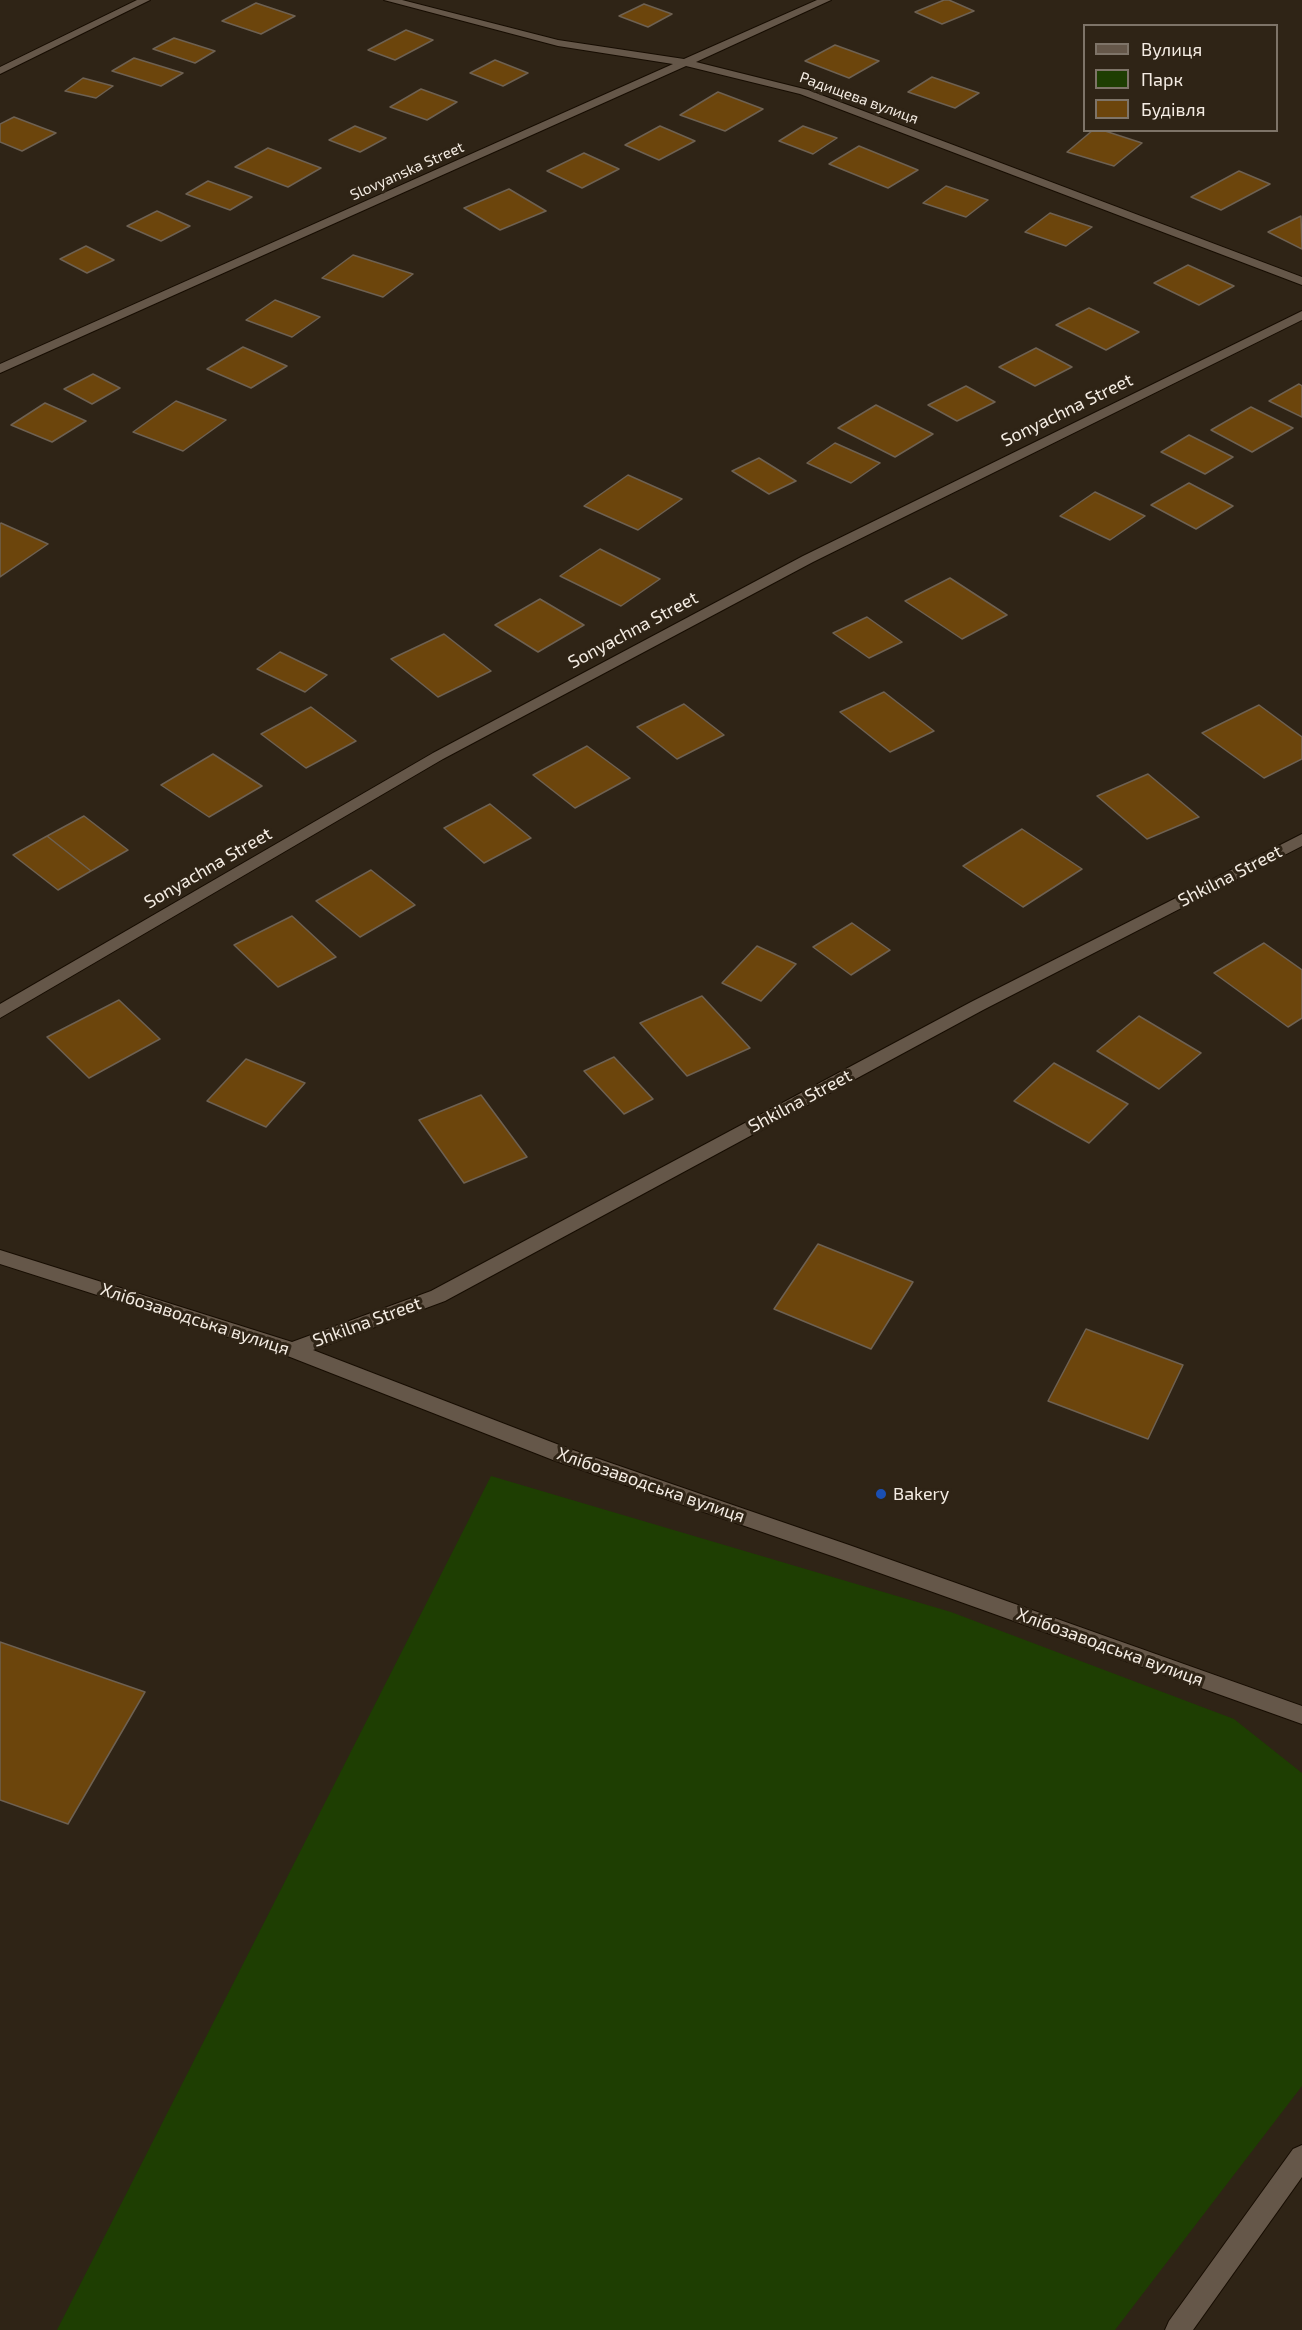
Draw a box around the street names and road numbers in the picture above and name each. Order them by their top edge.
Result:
street label: Радищева вулиця [797,68,921,128]
street label: Slovyanska Street [347,138,467,204]
street label: Sonyachna Street [998,369,1136,451]
street label: Sonyachna Street [564,587,702,673]
street label: Sonyachna Street [140,823,276,913]
street label: Shkilna Street [1174,841,1286,911]
street label: Shkilna Street [745,1065,855,1137]
street label: Хлібозаводська вулиця [98,1278,292,1360]
street label: Shkilna Street [310,1292,424,1352]
street label: Хлібозаводська вулиця [554,1443,748,1527]
street label: Хлібозаводська вулиця [1014,1603,1206,1691]

